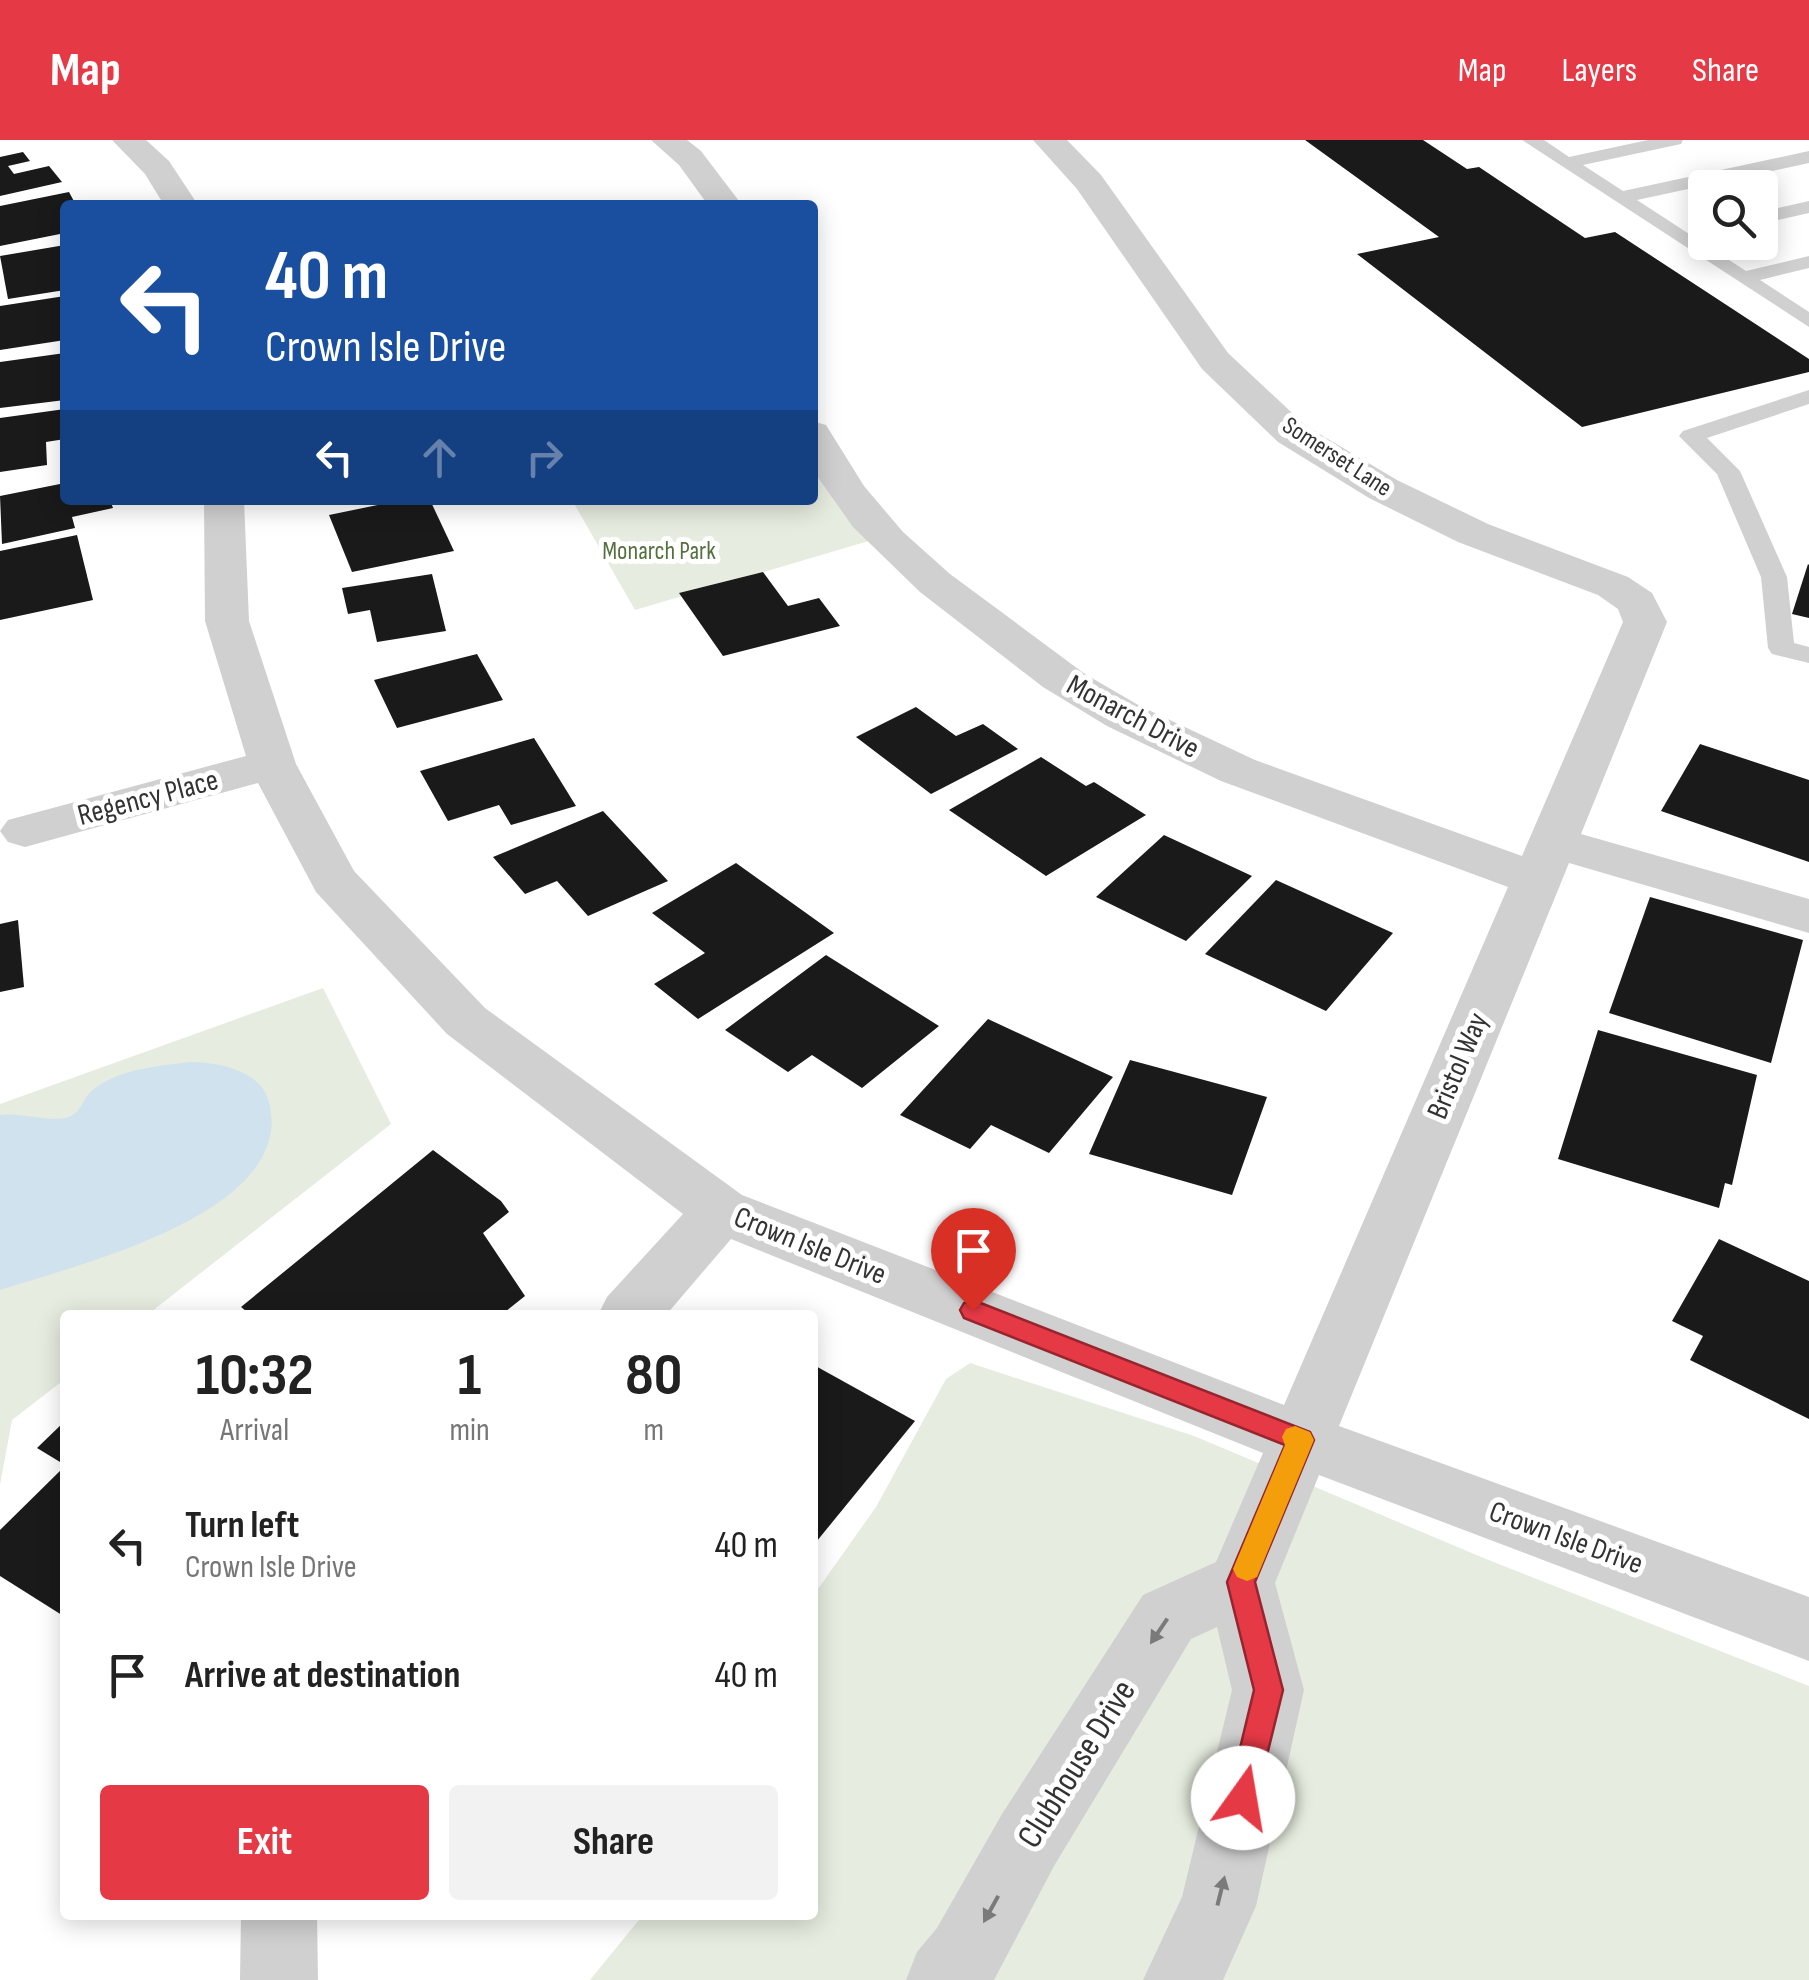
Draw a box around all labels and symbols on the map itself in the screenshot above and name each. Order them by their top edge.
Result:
street label: Somerset Lane [1276,410,1398,504]
park label: Monarch Park [602,536,716,567]
street label: Monarch Drive [1061,667,1205,767]
street label: Regency Place [74,762,222,834]
street label: Bristol Way [1420,1007,1497,1124]
street label: Crown Isle Drive [729,1199,891,1293]
pin [931,1208,1016,1311]
street label: Crown Isle Drive [1484,1494,1648,1582]
one-way arrow [1151,1618,1169,1645]
street label: Clubhouse Drive [1008,1672,1146,1856]
position arrow [1191,1746,1295,1850]
one-way arrow [1214,1875,1229,1906]
one-way arrow [982,1894,999,1923]

